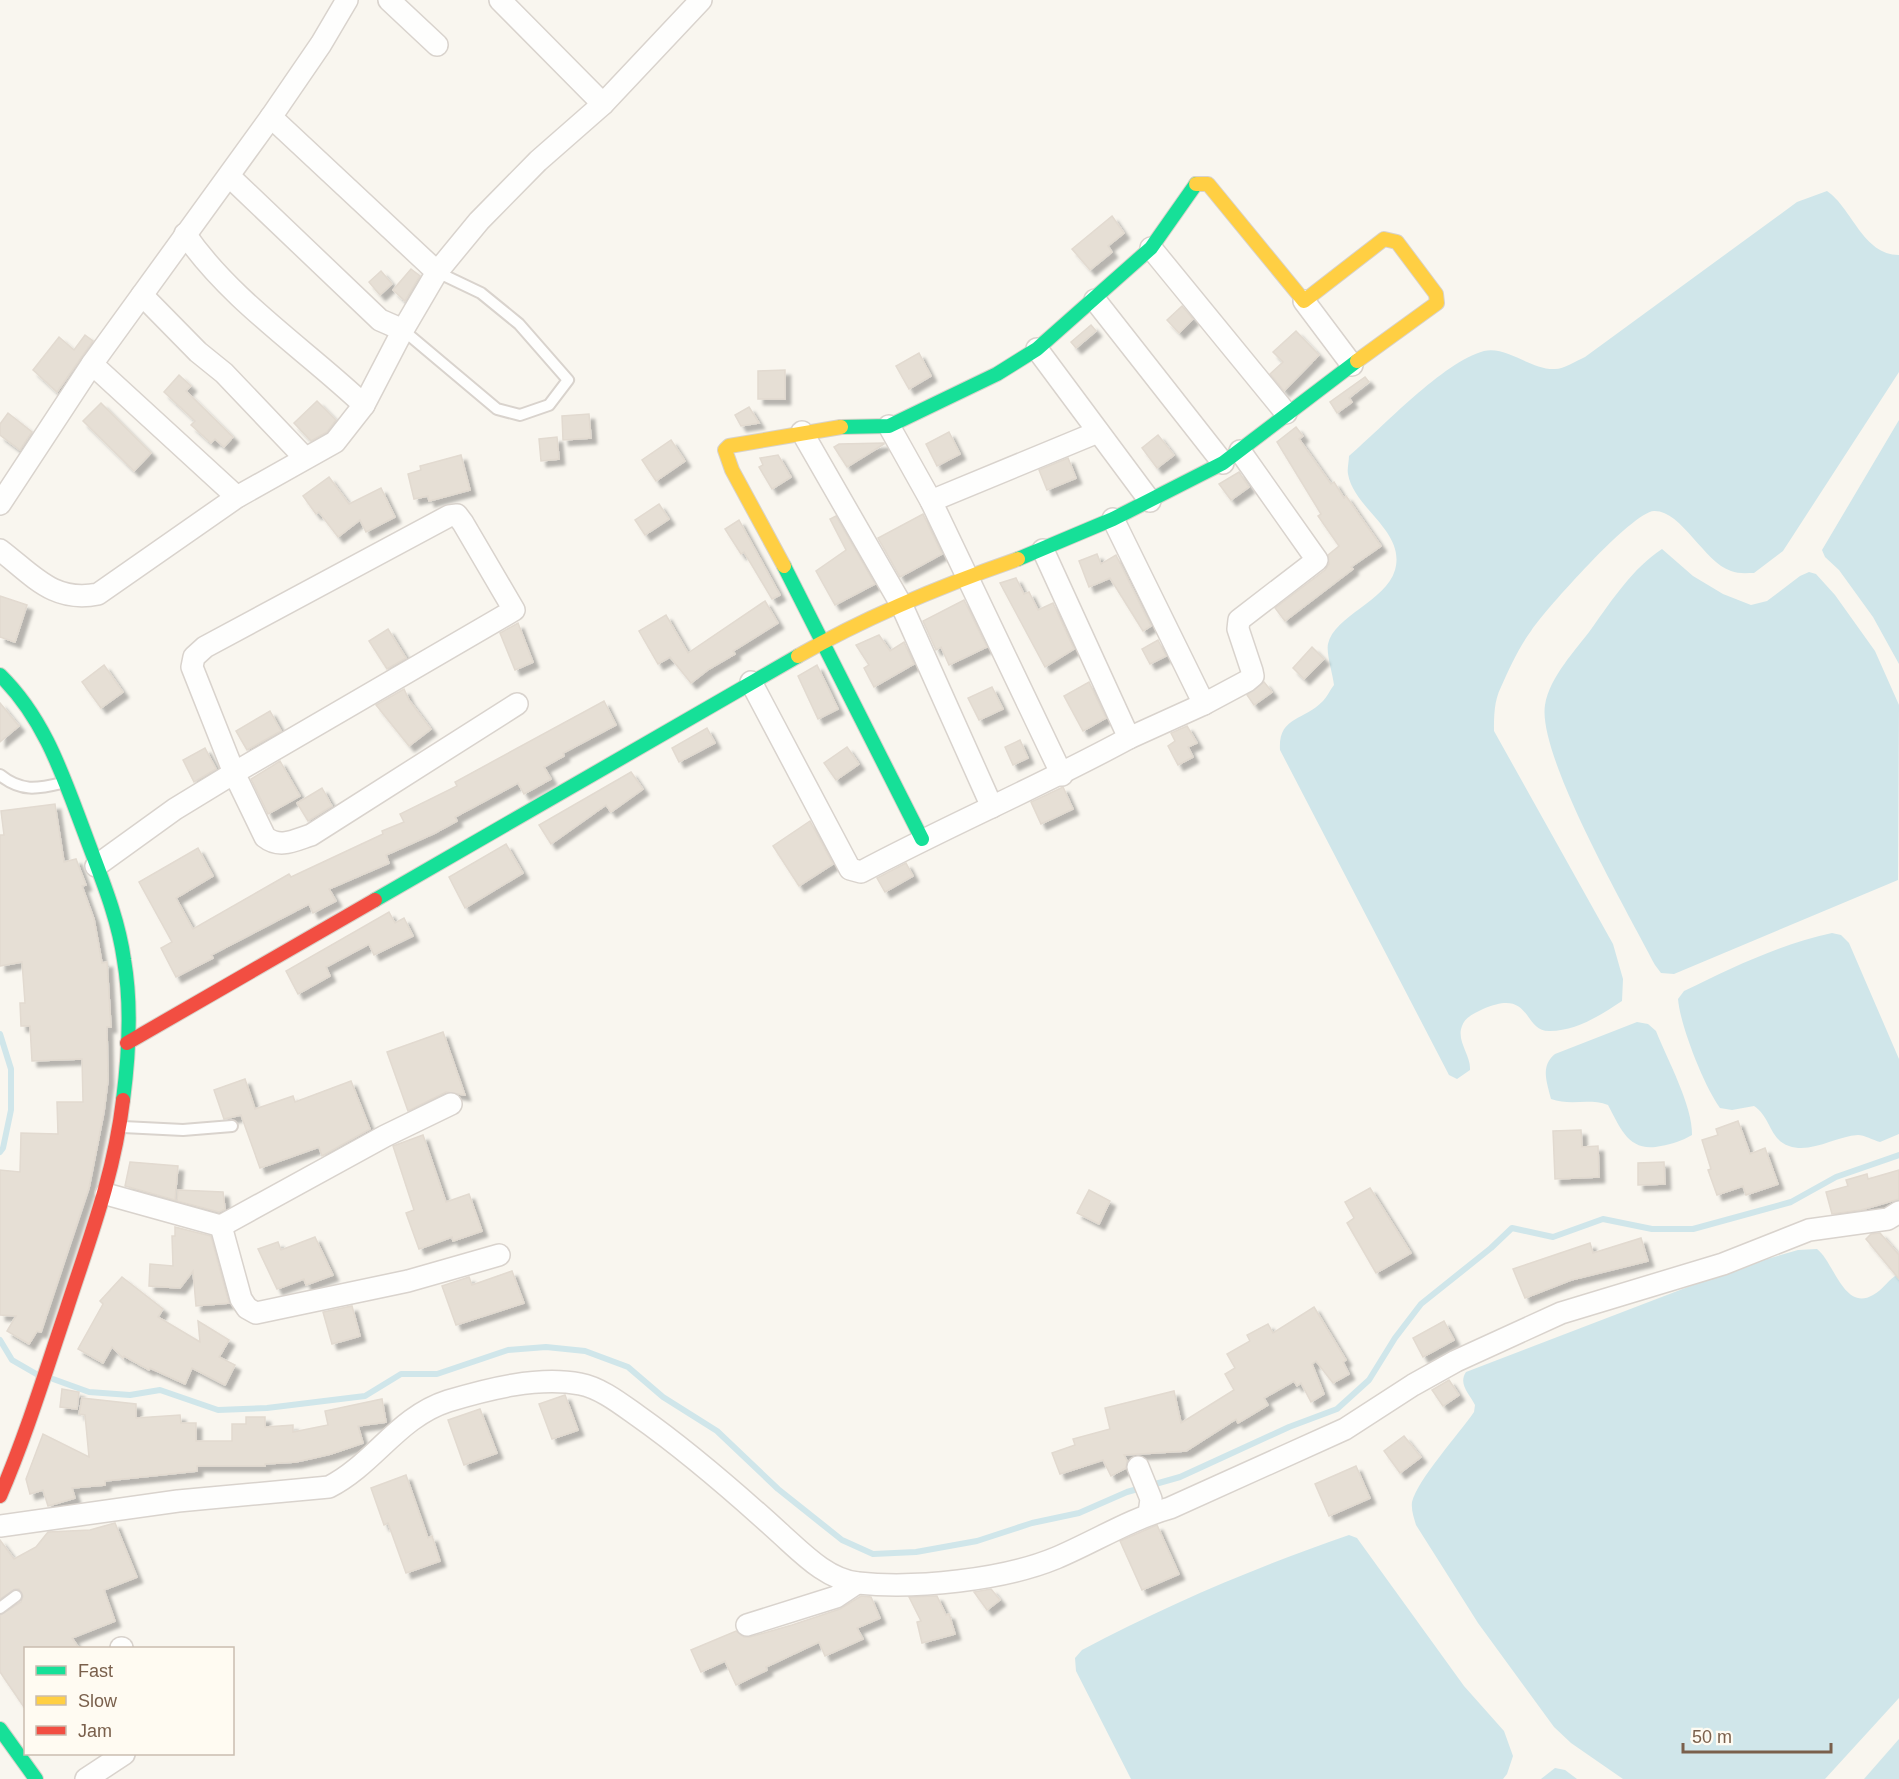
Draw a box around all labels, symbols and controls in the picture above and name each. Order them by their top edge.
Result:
legend [24,1647,234,1755]
text: Fast [78,1661,113,1681]
text: Slow [78,1691,118,1711]
scale bar [1683,1716,1832,1754]
text: Jam [78,1721,112,1741]
text: 50 m [1692,1727,1732,1747]

